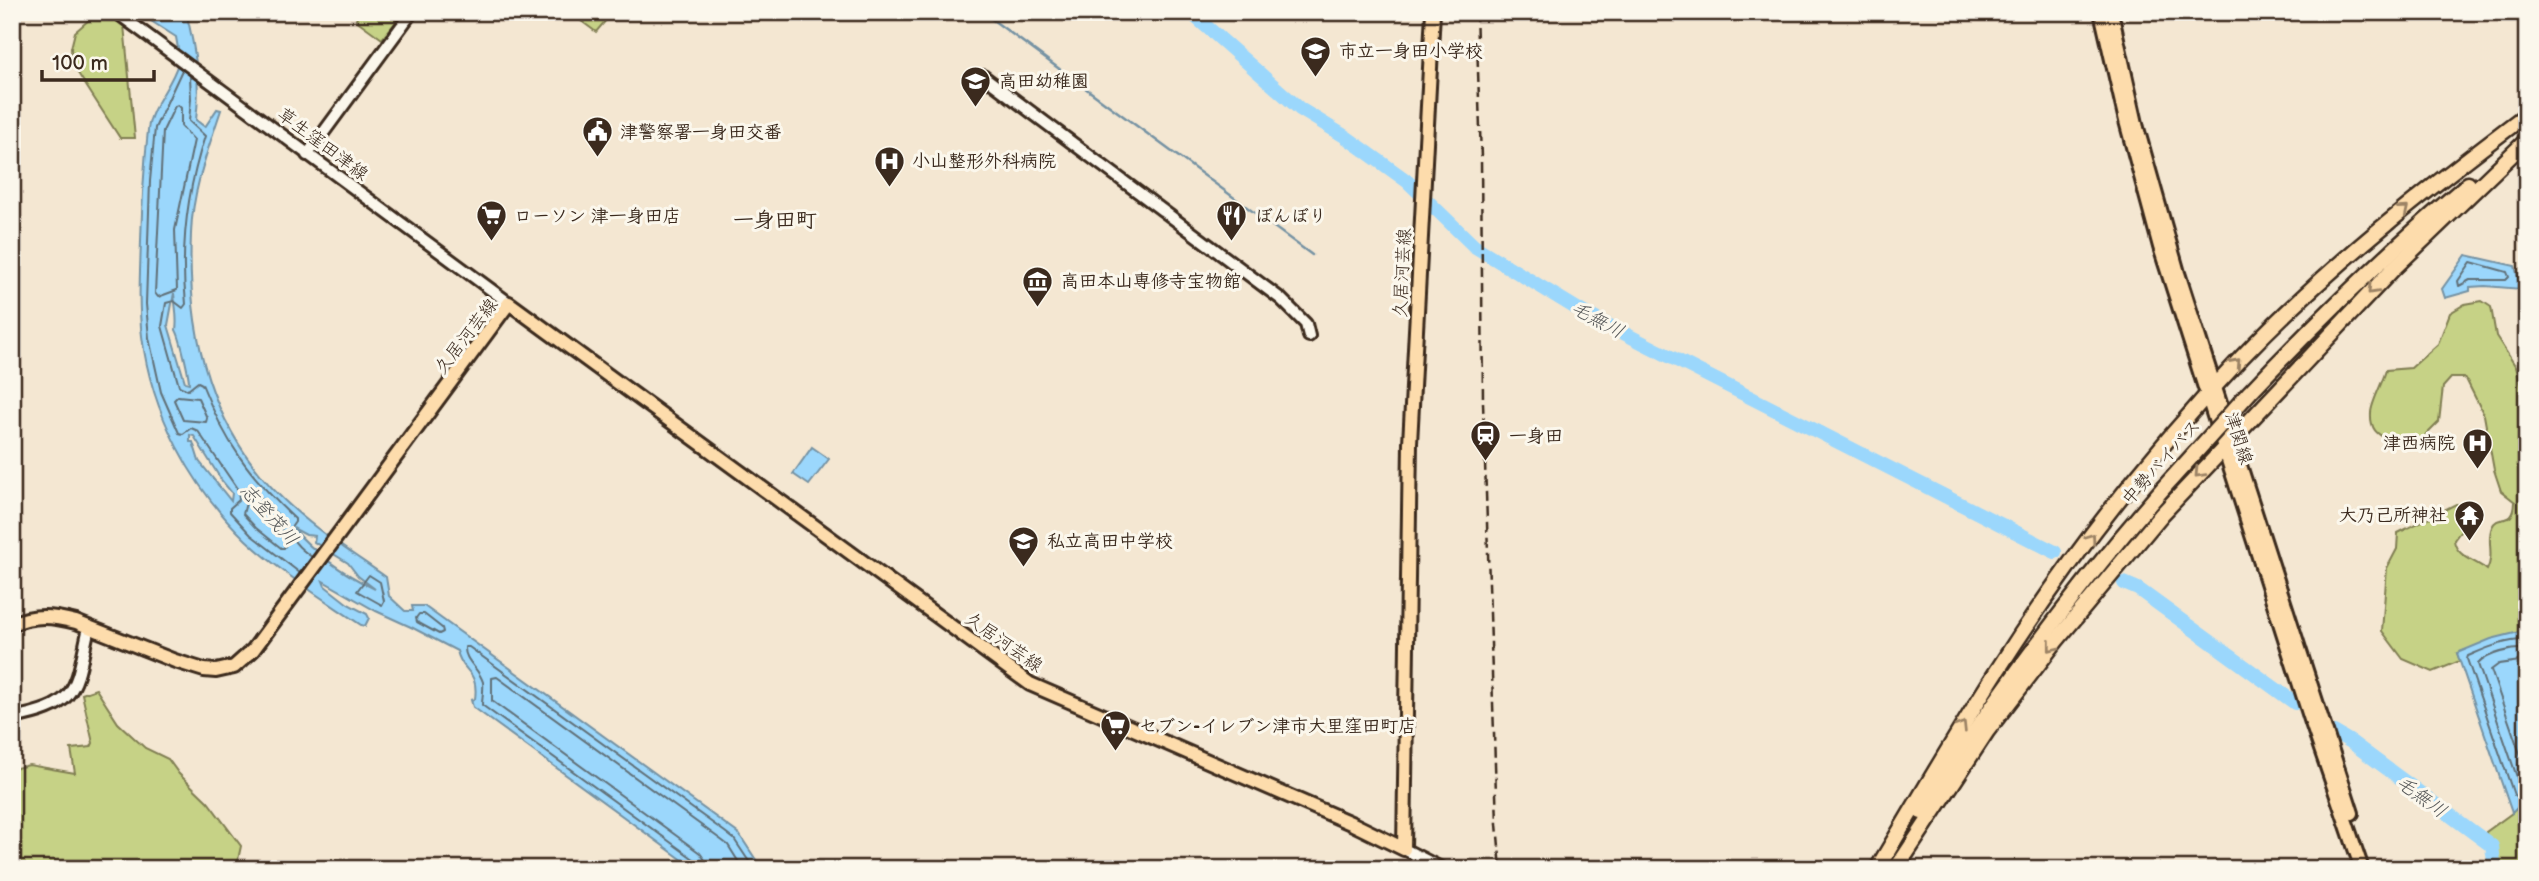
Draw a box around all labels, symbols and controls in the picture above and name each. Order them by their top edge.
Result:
school or university icon: 市立一身田小学校 [1299,34,1333,78]
scale bar [42,38,154,82]
place label: 市立一身田小学校 [1339,41,1483,62]
text: 100 m [52,51,108,76]
school or university icon: 高田幼稚園 [959,64,993,108]
place label: 高田幼稚園 [999,71,1089,92]
street label: 草生窪田津線 [273,104,372,185]
public building icon: 津警察署一身田交番 [580,115,614,159]
place label: 津警察署一身田交番 [620,122,782,143]
hospital icon: 小山整形外科病院 [872,144,906,188]
place label: 小山整形外科病院 [912,151,1056,172]
supermarket icon: ローソン 津一身田店 [474,199,508,243]
restaurant icon: ぼんぼり [1215,199,1249,243]
place label: ローソン 津一身田店 [514,206,681,227]
place label: ぼんぼり [1255,206,1327,227]
one-way arrow [2397,206,2409,219]
district label: 一身田町 [733,208,817,233]
street label: 久居河芸線 [1390,228,1415,319]
museum icon: 高田本山専修寺宝物館 [1021,264,1055,308]
place label: 高田本山専修寺宝物館 [1061,271,1241,292]
one-way arrow [2368,282,2381,295]
street label: 久居河芸線 [430,294,502,378]
water label: 毛無川 [1567,297,1628,344]
one-way arrow [2228,359,2240,372]
street label: 津関線 [2220,409,2257,467]
street label: 中勢バイパス [2118,415,2205,509]
station icon: 一身田 [1469,419,1503,463]
place label: 一身田 [1509,426,1563,447]
hospital icon: 津西病院 [2461,426,2495,470]
place label: 津西病院 [2383,433,2455,454]
one-way arrow [2195,465,2207,478]
water label: 志登茂川 [235,479,303,551]
temple icon: 大乃己所神社 [2453,498,2487,542]
place label: 大乃己所神社 [2339,505,2447,526]
school or university icon: 私立高田中学校 [1007,524,1041,568]
place label: 私立高田中学校 [1047,531,1173,552]
one-way arrow [2083,533,2095,546]
street label: 久居河芸線 [961,608,1047,677]
one-way arrow [2047,639,2060,651]
supermarket icon: セブン-イレブン津市大里窪田町店 [1099,709,1133,753]
place label: セブン-イレブン津市大里窪田町店 [1139,716,1416,737]
one-way arrow [1954,720,1967,733]
water label: 毛無川 [2391,771,2451,823]

